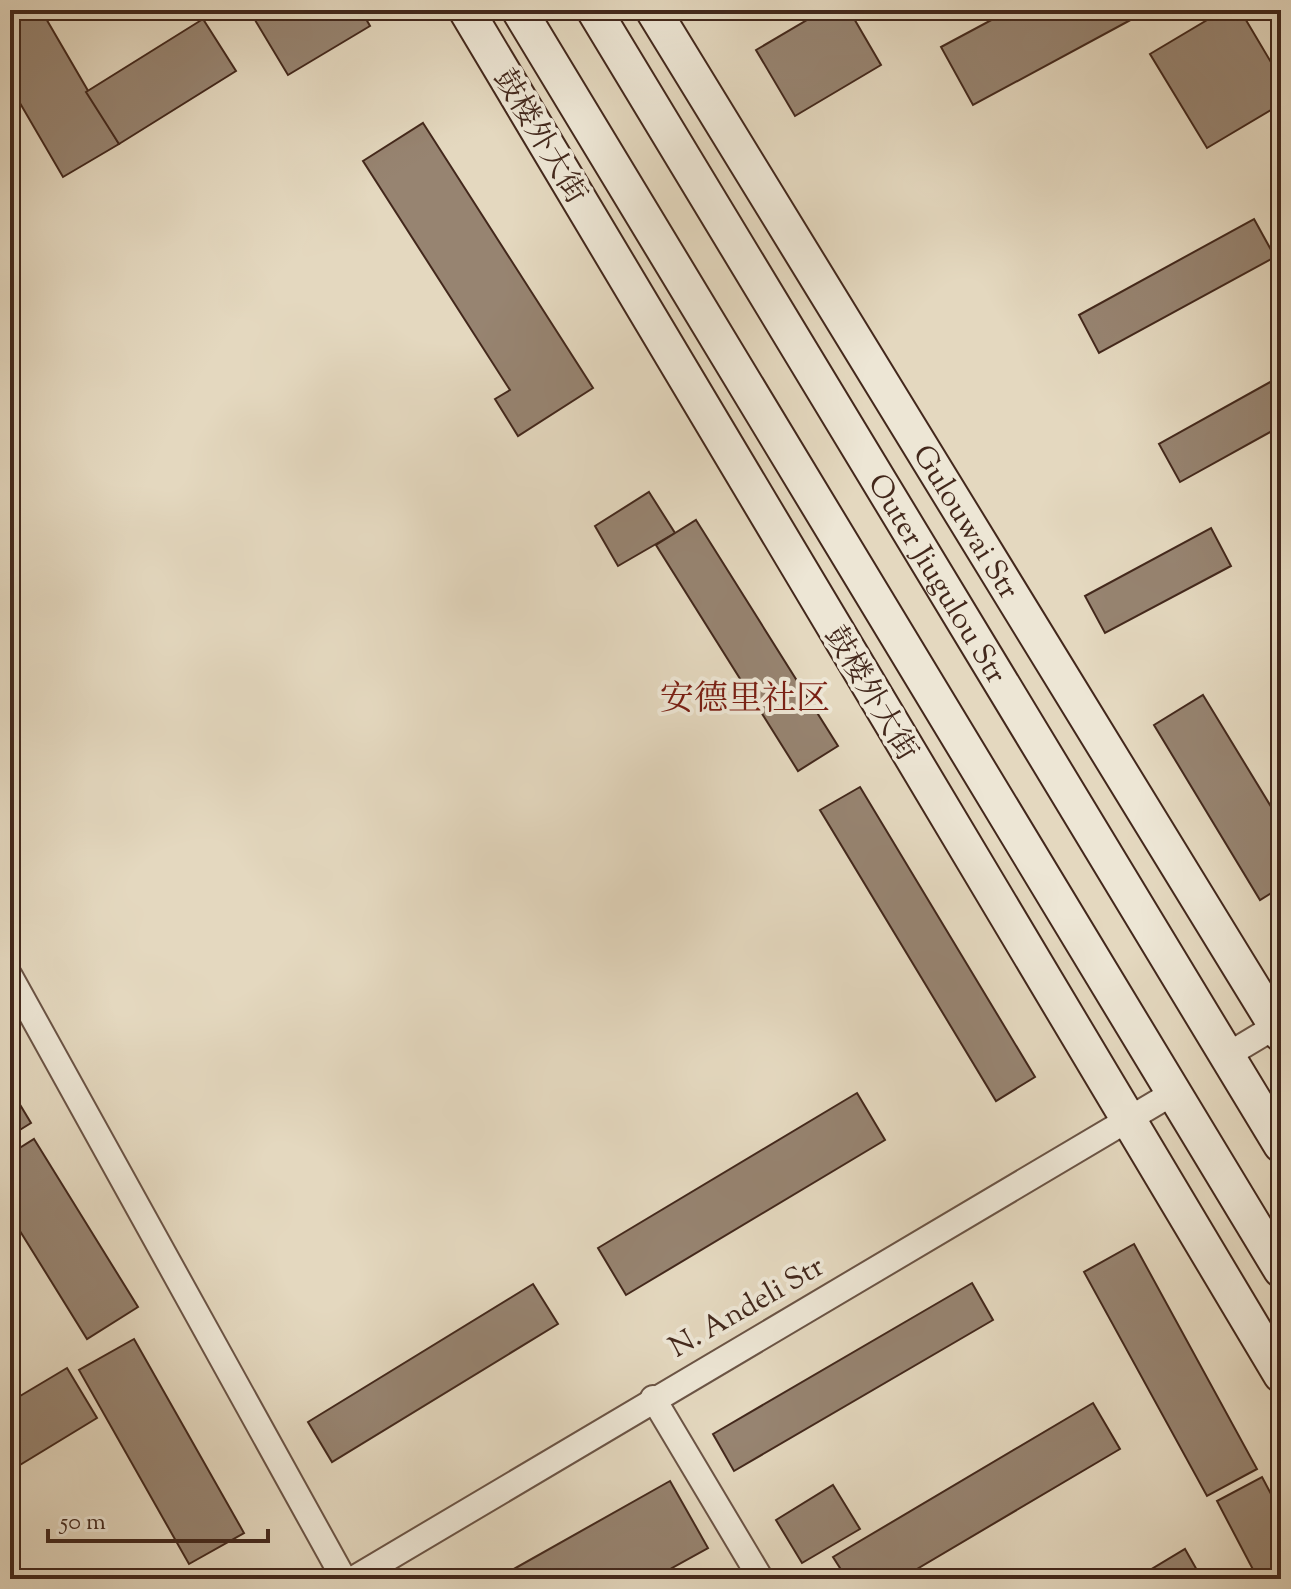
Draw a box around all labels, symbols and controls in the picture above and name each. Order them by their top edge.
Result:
street label: 鼓楼外大街 [482,62,596,213]
street label: Gulouwai Str [901,437,1028,608]
street label: Outer Jiugulou Str [856,466,1016,693]
street label: 鼓楼外大街 [813,619,927,770]
district label: 安德里社区 [660,676,830,725]
street label: N. Andeli Str [662,1246,833,1370]
scale bar [48,1493,268,1543]
text: 50 m [58,1506,106,1540]

